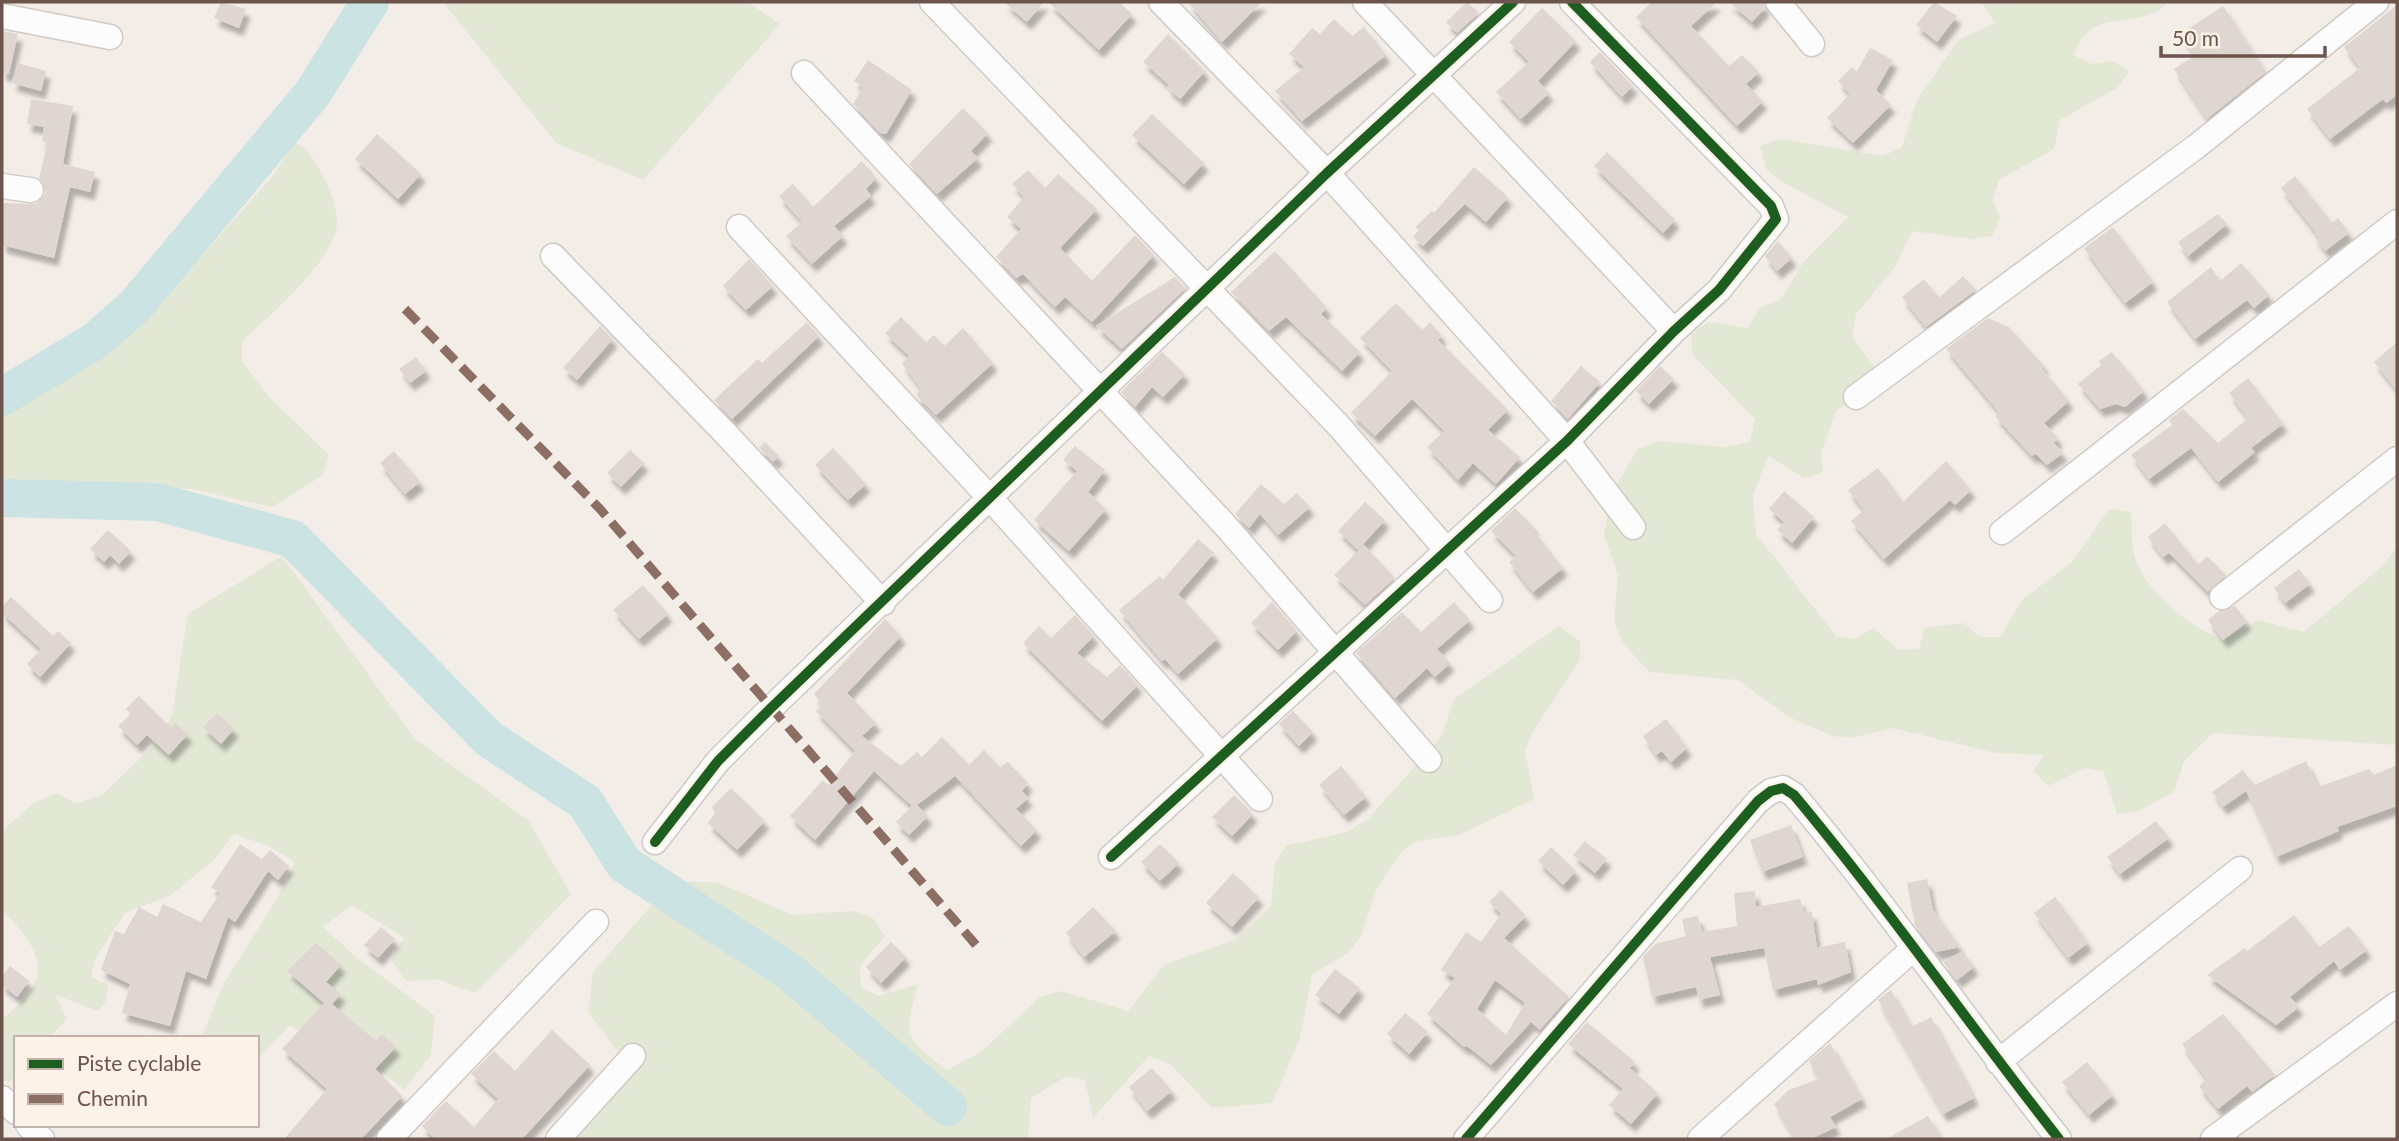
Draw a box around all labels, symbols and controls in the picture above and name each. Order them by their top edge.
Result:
scale bar [2161,14,2326,58]
text: 50 m [2172,25,2219,50]
legend [14,1036,259,1127]
text: Piste cyclable [77,1050,201,1075]
text: Chemin [77,1085,148,1110]

